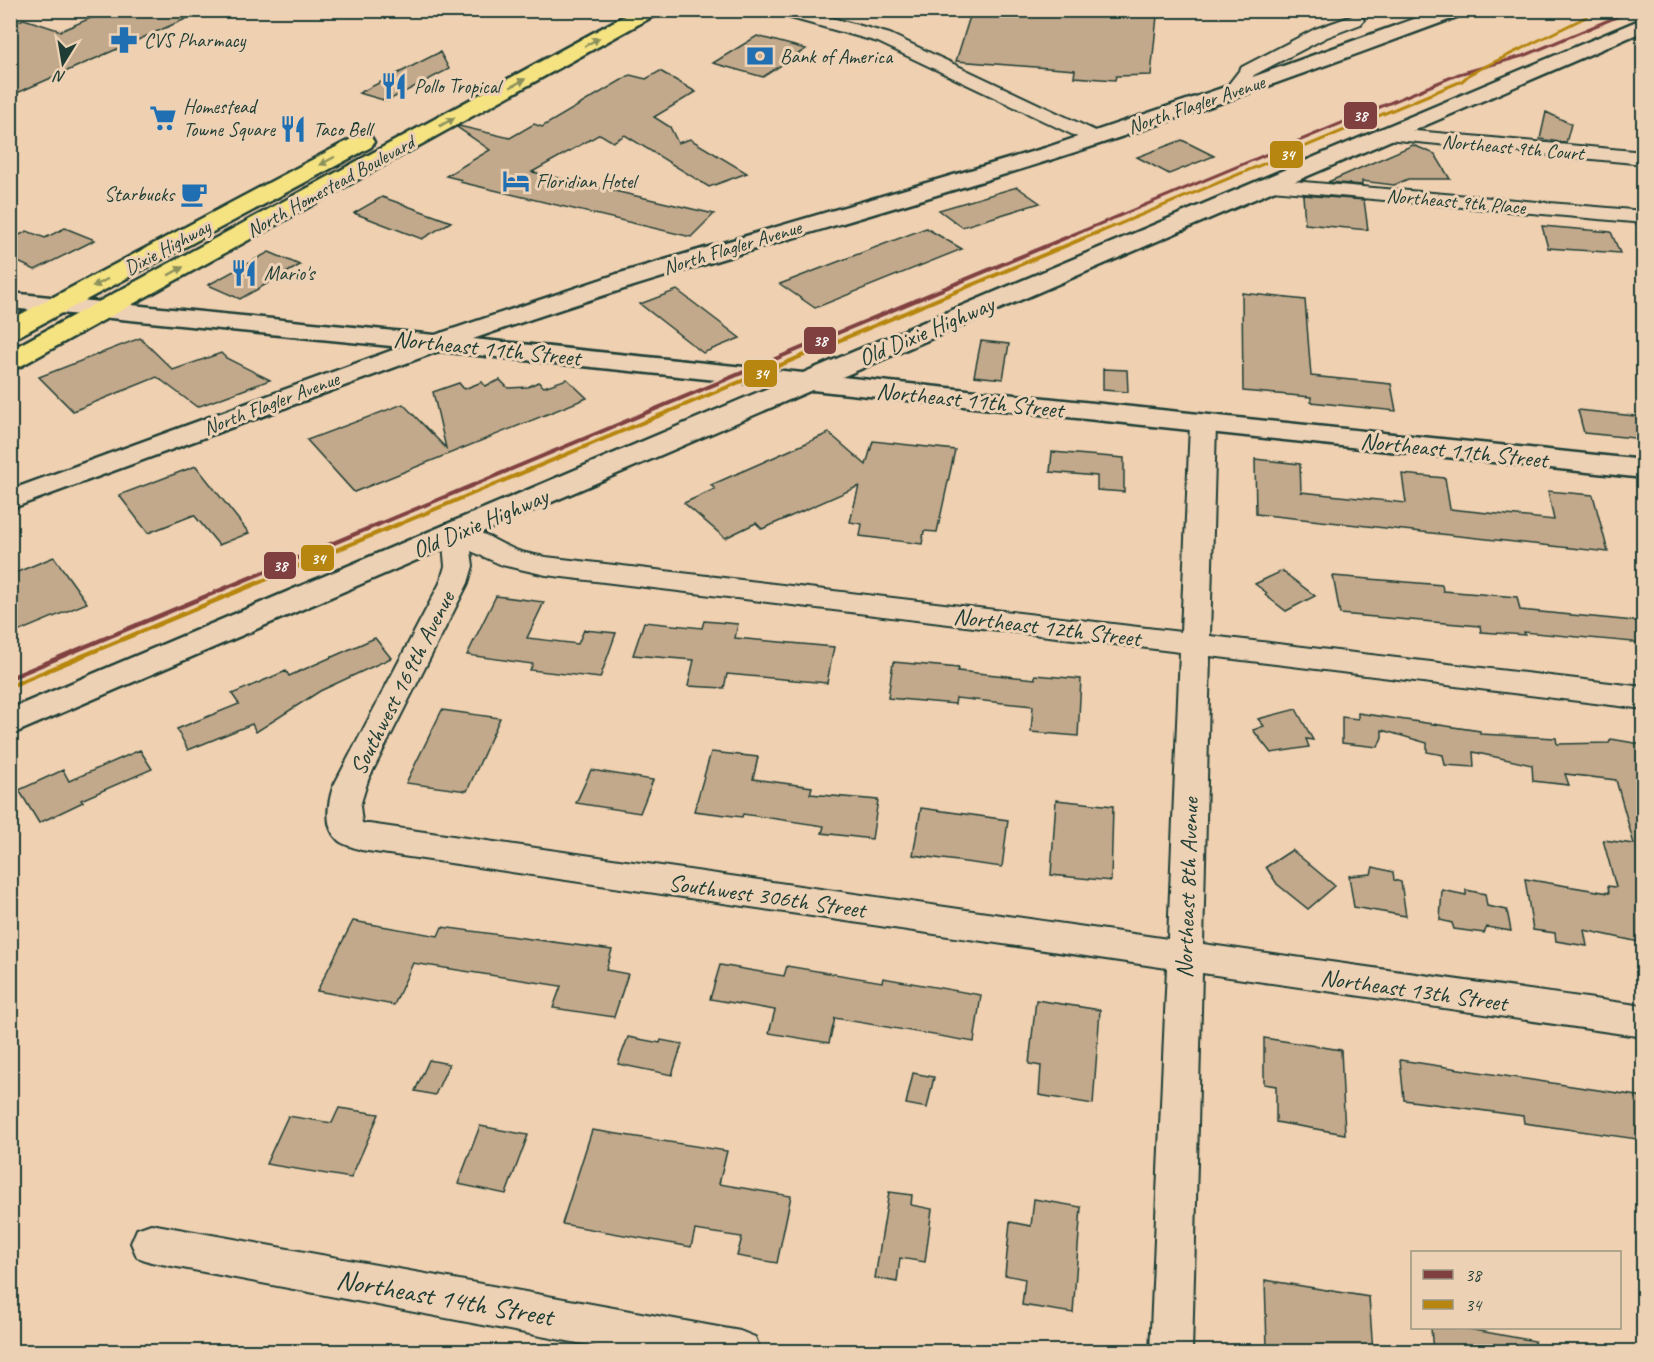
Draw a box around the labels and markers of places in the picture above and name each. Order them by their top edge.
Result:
pharmacy icon: CVS Pharmacy [109,25,139,55]
place label: CVS Pharmacy [144,28,247,53]
bank icon: Bank of America [745,41,775,71]
place label: Bank of America [780,44,894,69]
restaurant icon: Pollo Tropical [379,71,409,101]
place label: Pollo Tropical [414,74,504,99]
place label: Homestead Towne Square [183,94,276,142]
supermarket icon: Homestead Towne Square [148,103,178,133]
restaurant icon: Taco Bell [278,114,308,144]
place label: Taco Bell [313,117,375,142]
hotel icon: Floridian Hotel [501,166,531,196]
place label: Floridian Hotel [536,169,639,194]
cafe icon: Starbucks [179,179,209,209]
place label: Starbucks [104,182,176,207]
restaurant icon: Mario's [229,258,259,288]
place label: Mario's [264,261,316,286]

